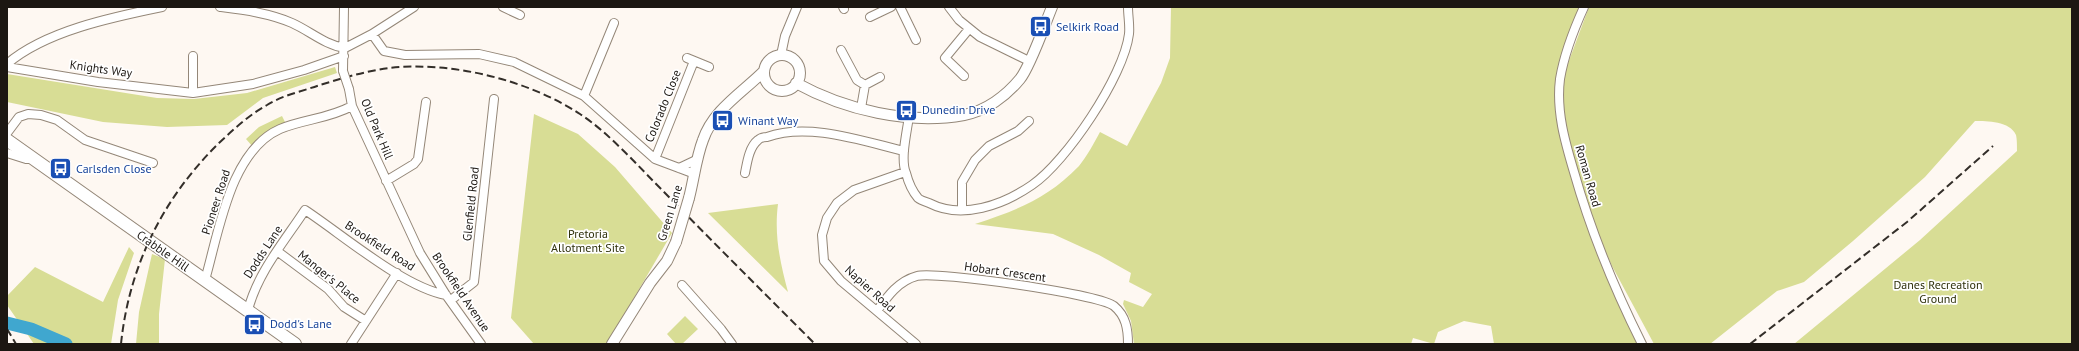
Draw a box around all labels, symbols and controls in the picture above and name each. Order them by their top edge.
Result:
bus stop icon: Selkirk Road [1028,14,1054,40]
place label: Selkirk Road [1056,19,1119,34]
street label: Knights Way [69,57,134,80]
street label: Colorado Close [641,67,684,144]
street label: Old Park Hill [358,96,397,162]
bus stop icon: Dunedin Drive [894,97,920,123]
place label: Dunedin Drive [922,102,995,117]
bus stop icon: Winant Way [709,108,735,134]
place label: Winant Way [738,113,799,128]
street label: Roman Road [1572,143,1604,209]
bus stop icon: Carlsden Close [48,156,74,182]
place label: Carlsden Close [76,161,152,176]
street label: Glenfield Road [459,166,482,242]
street label: Pioneer Road [198,167,233,236]
street label: Green Lane [654,183,685,243]
street label: Brookfield Road [342,217,418,274]
street label: Dodds Lane [240,222,285,281]
park label: Pretoria Allotment Site [551,226,625,255]
street label: Crabble Hill [134,227,193,274]
street label: Manger's Place [295,247,364,306]
street label: Brookfield Avenue [429,249,494,334]
street label: Hobart Crescent [963,258,1047,285]
street label: Napier Road [842,262,899,315]
park label: Danes Recreation Ground [1893,277,1983,306]
bus stop icon: Dodd's Lane [242,311,268,337]
place label: Dodd's Lane [270,316,332,331]

